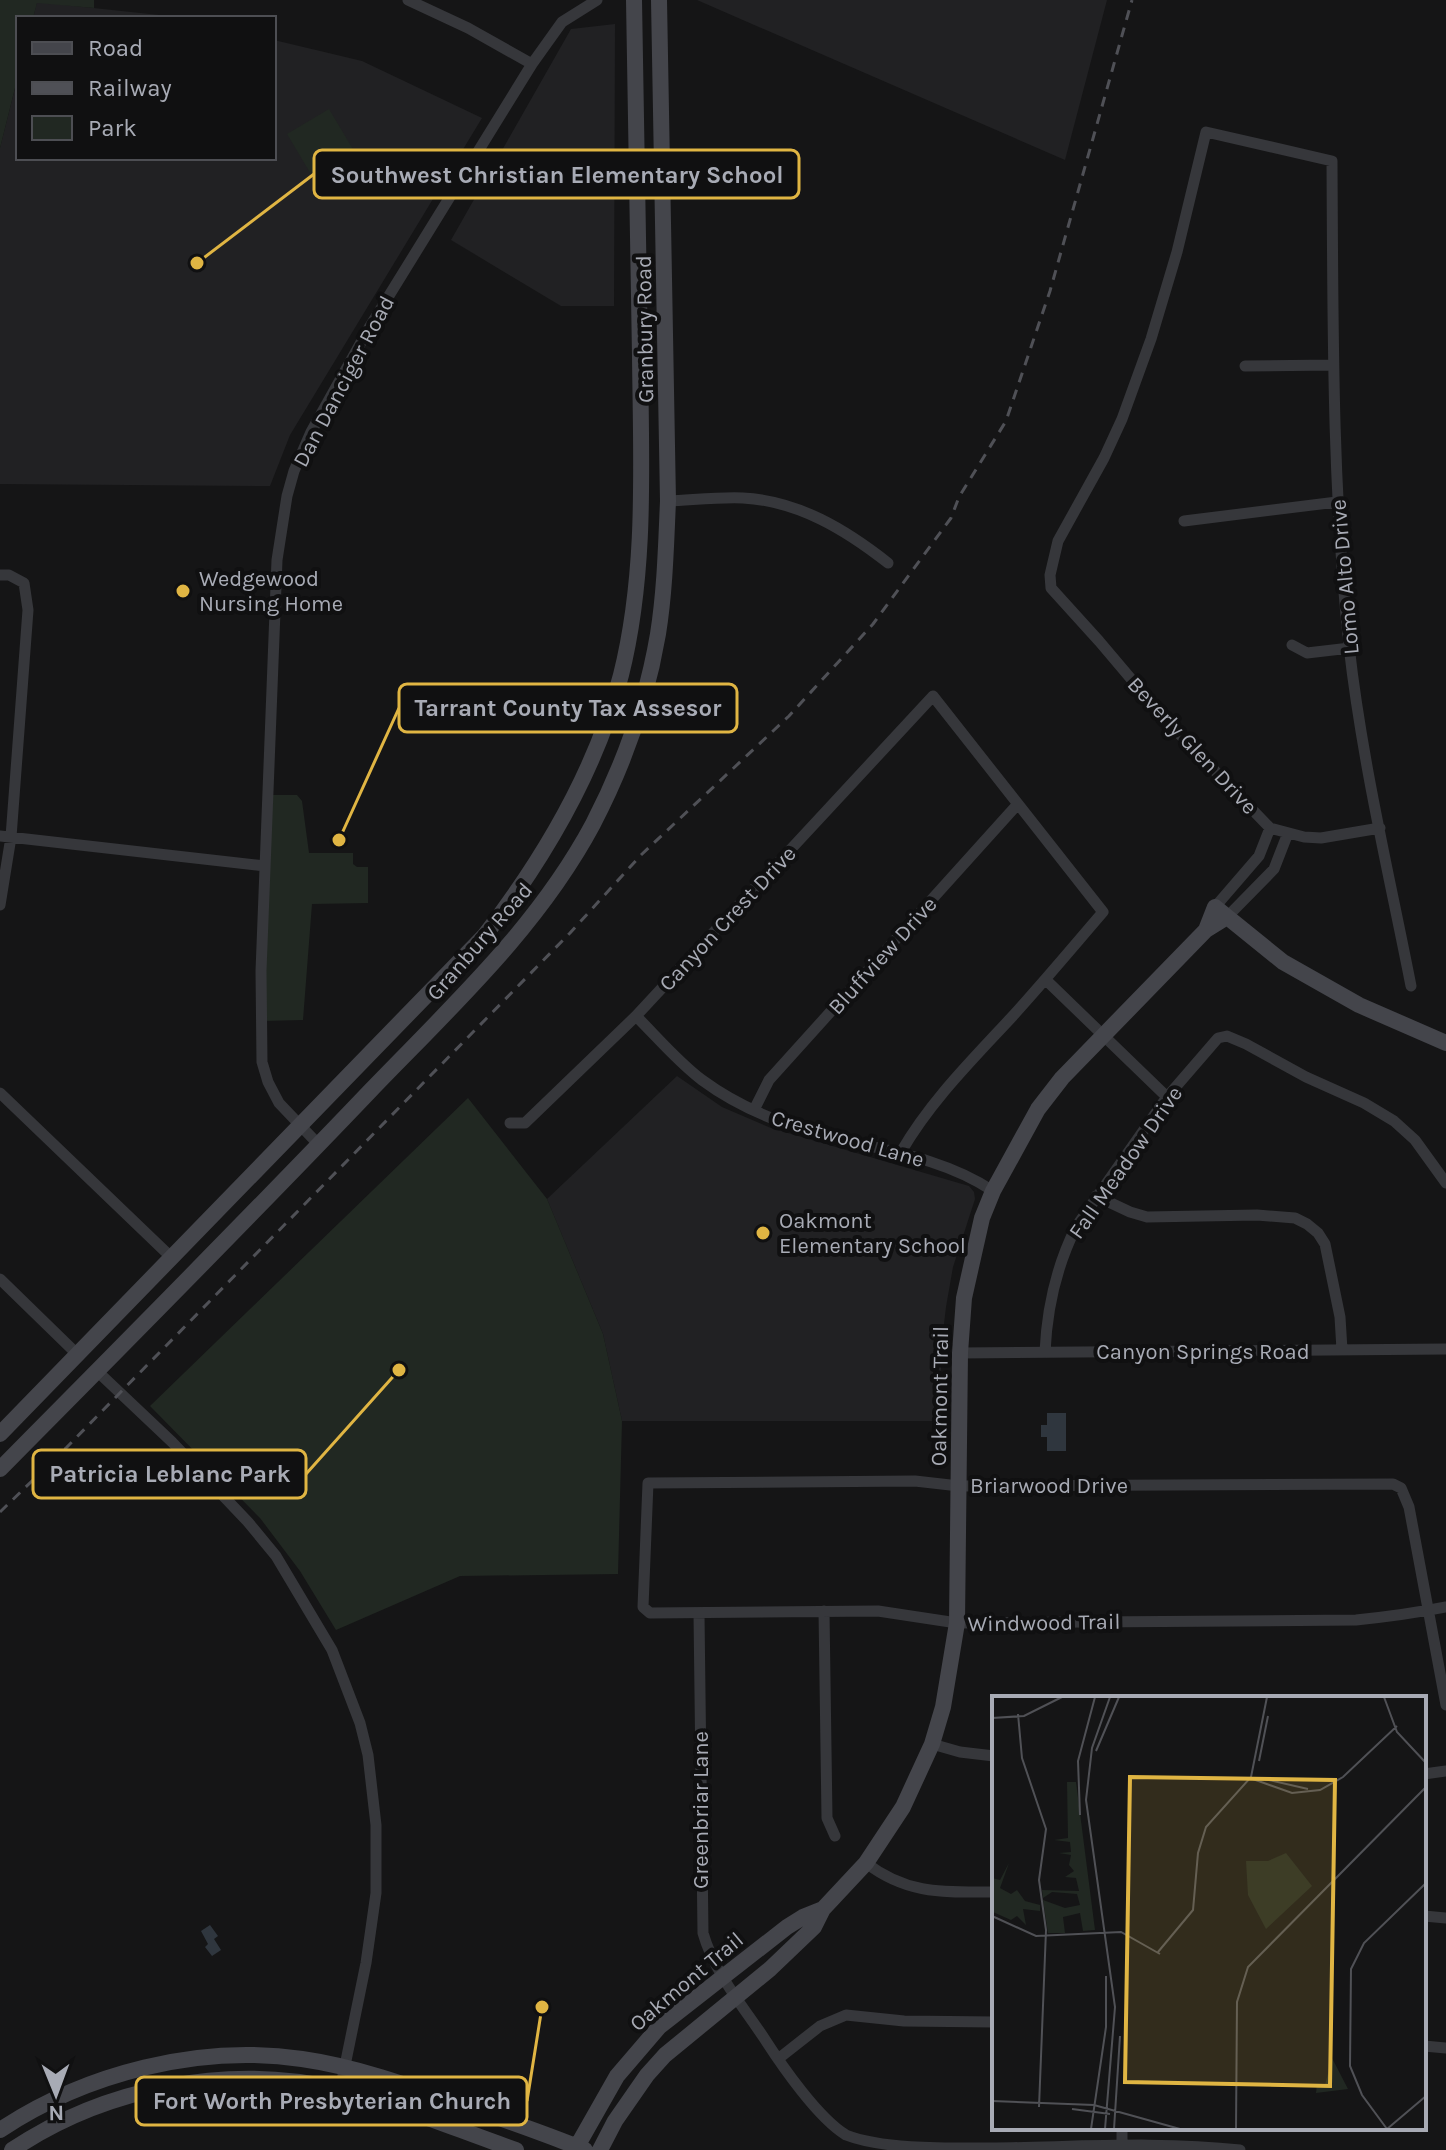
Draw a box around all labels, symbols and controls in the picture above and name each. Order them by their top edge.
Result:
legend [16,16,276,160]
text: Road [88,34,143,62]
text: Railway [88,74,172,102]
text: Park [88,114,137,142]
callout: Southwest Christian Elementary School [314,150,799,198]
text: Southwest Christian Elementary School [330,161,784,189]
street label: Granbury Road [631,255,659,403]
street label: Dan Danciger Road [288,291,400,472]
street label: Lomo Alto Drive [1325,498,1365,656]
place label: Wedgewood Nursing Home [199,566,343,617]
marker: Wedgewood Nursing Home [174,582,192,600]
street label: Beverly Glen Drive [1122,672,1263,820]
callout: Tarrant County Tax Assesor [399,684,737,732]
text: Tarrant County Tax Assesor [415,694,722,722]
street label: Canyon Crest Drive [654,841,802,997]
street label: Granbury Road [421,877,538,1006]
street label: Bluffview Drive [823,891,942,1020]
street label: Fall Meadow Drive [1063,1081,1188,1244]
street label: Crestwood Lane [768,1105,927,1173]
place label: Oakmont Elementary School [779,1208,966,1259]
marker: Oakmont Elementary School [754,1224,772,1242]
street label: Oakmont Trail [926,1326,954,1466]
street label: Canyon Springs Road [1096,1339,1310,1365]
callout: Patricia Leblanc Park [33,1450,306,1498]
text: Patricia Leblanc Park [49,1460,291,1488]
street label: Briarwood Drive [970,1473,1128,1499]
street label: Windwood Trail [967,1609,1121,1637]
inset map [992,1696,1426,2130]
street label: Greenbriar Lane [688,1731,714,1889]
street label: Oakmont Trail [625,1927,749,2037]
north arrow [16,2054,96,2134]
callout: Fort Worth Presbyterian Church [136,2077,527,2125]
text: Fort Worth Presbyterian Church [153,2087,511,2115]
text: N [48,2100,64,2126]

